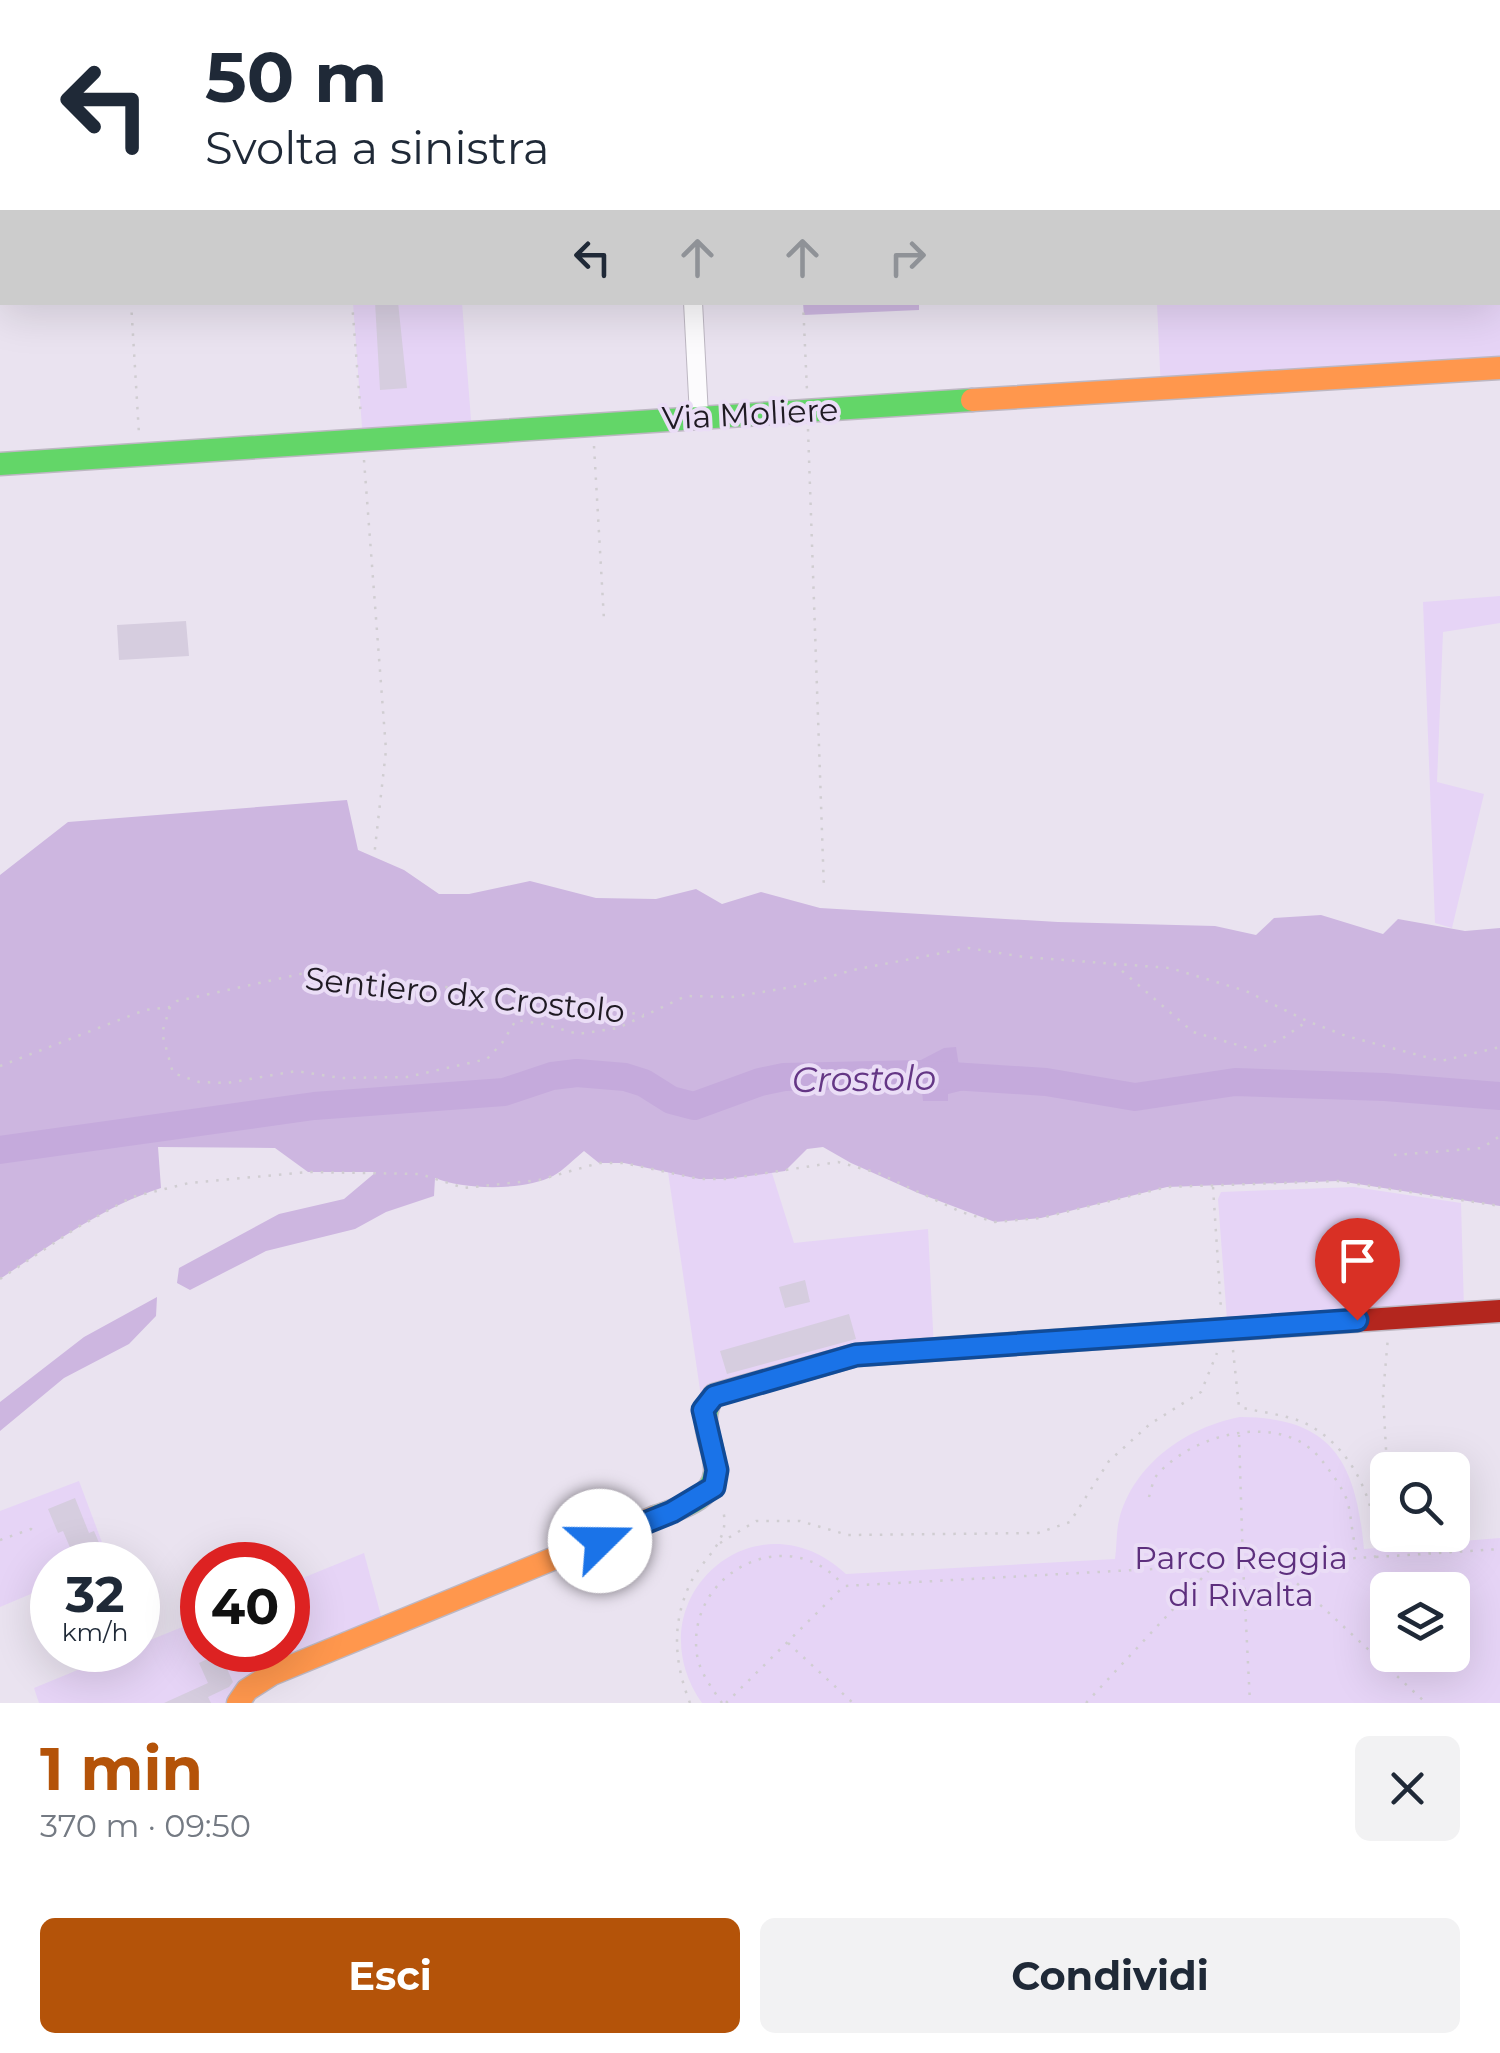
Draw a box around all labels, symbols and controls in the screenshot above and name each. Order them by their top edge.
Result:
text: 50 m [205,34,387,120]
icon: left [40,40,170,170]
text: Svolta a sinistra [205,120,550,175]
icon: left [565,230,620,285]
icon: ahead [670,230,725,285]
icon: ahead [775,230,830,285]
icon: right [880,230,935,285]
street label: Via Moliere [661,389,839,438]
street label: Sentiero dx Crostolo [303,958,627,1031]
water label: Crostolo [791,1056,937,1101]
pin [1315,1218,1400,1321]
icon: arrive [1330,1233,1385,1288]
map controls [1370,1452,1470,1672]
button: search [1370,1452,1470,1552]
position arrow [548,1489,652,1593]
park label: Parco Reggia di Rivalta [1134,1538,1348,1614]
speed limit sign: 40 [180,1542,310,1672]
text: 32 [66,1564,124,1625]
button: layers [1370,1572,1470,1672]
text: km/h [62,1617,128,1647]
text: 1 min [40,1732,203,1805]
button: close [1355,1736,1460,1841]
text: 370 m · 09:50 [40,1806,251,1845]
button: Esci [40,1918,740,2033]
button: Condividi [760,1918,1460,2033]

